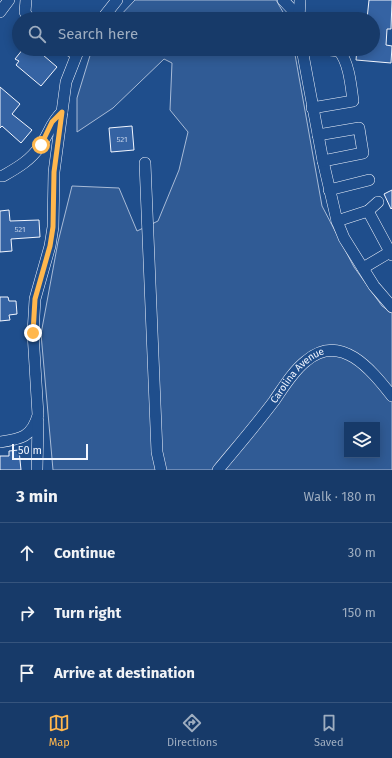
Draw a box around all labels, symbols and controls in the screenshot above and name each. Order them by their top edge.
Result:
search box [12,12,380,56]
icon: search [26,23,48,45]
text: Search here [58,25,138,43]
house number: 521 [116,135,128,144]
route start [32,136,50,154]
house number: 521 [14,225,26,234]
route end [24,324,42,342]
street label: Carolina Avenue [268,345,326,406]
map controls [344,422,380,458]
button: layers [344,422,380,458]
scale bar [12,442,88,461]
text: 50 m [18,444,42,457]
text: 3 min [16,486,58,507]
text: Walk · 180 m [304,489,376,504]
icon: ahead [16,542,38,564]
text: Continue [54,544,115,562]
text: 30 m [348,545,376,560]
icon: right [16,602,38,624]
text: Turn right [54,604,121,622]
text: 150 m [342,605,376,620]
icon: arrive [16,662,38,684]
text: Arrive at destination [54,664,195,682]
tab: Map [48,712,70,749]
tab: Directions [167,712,217,749]
tab: Saved [314,712,344,749]

